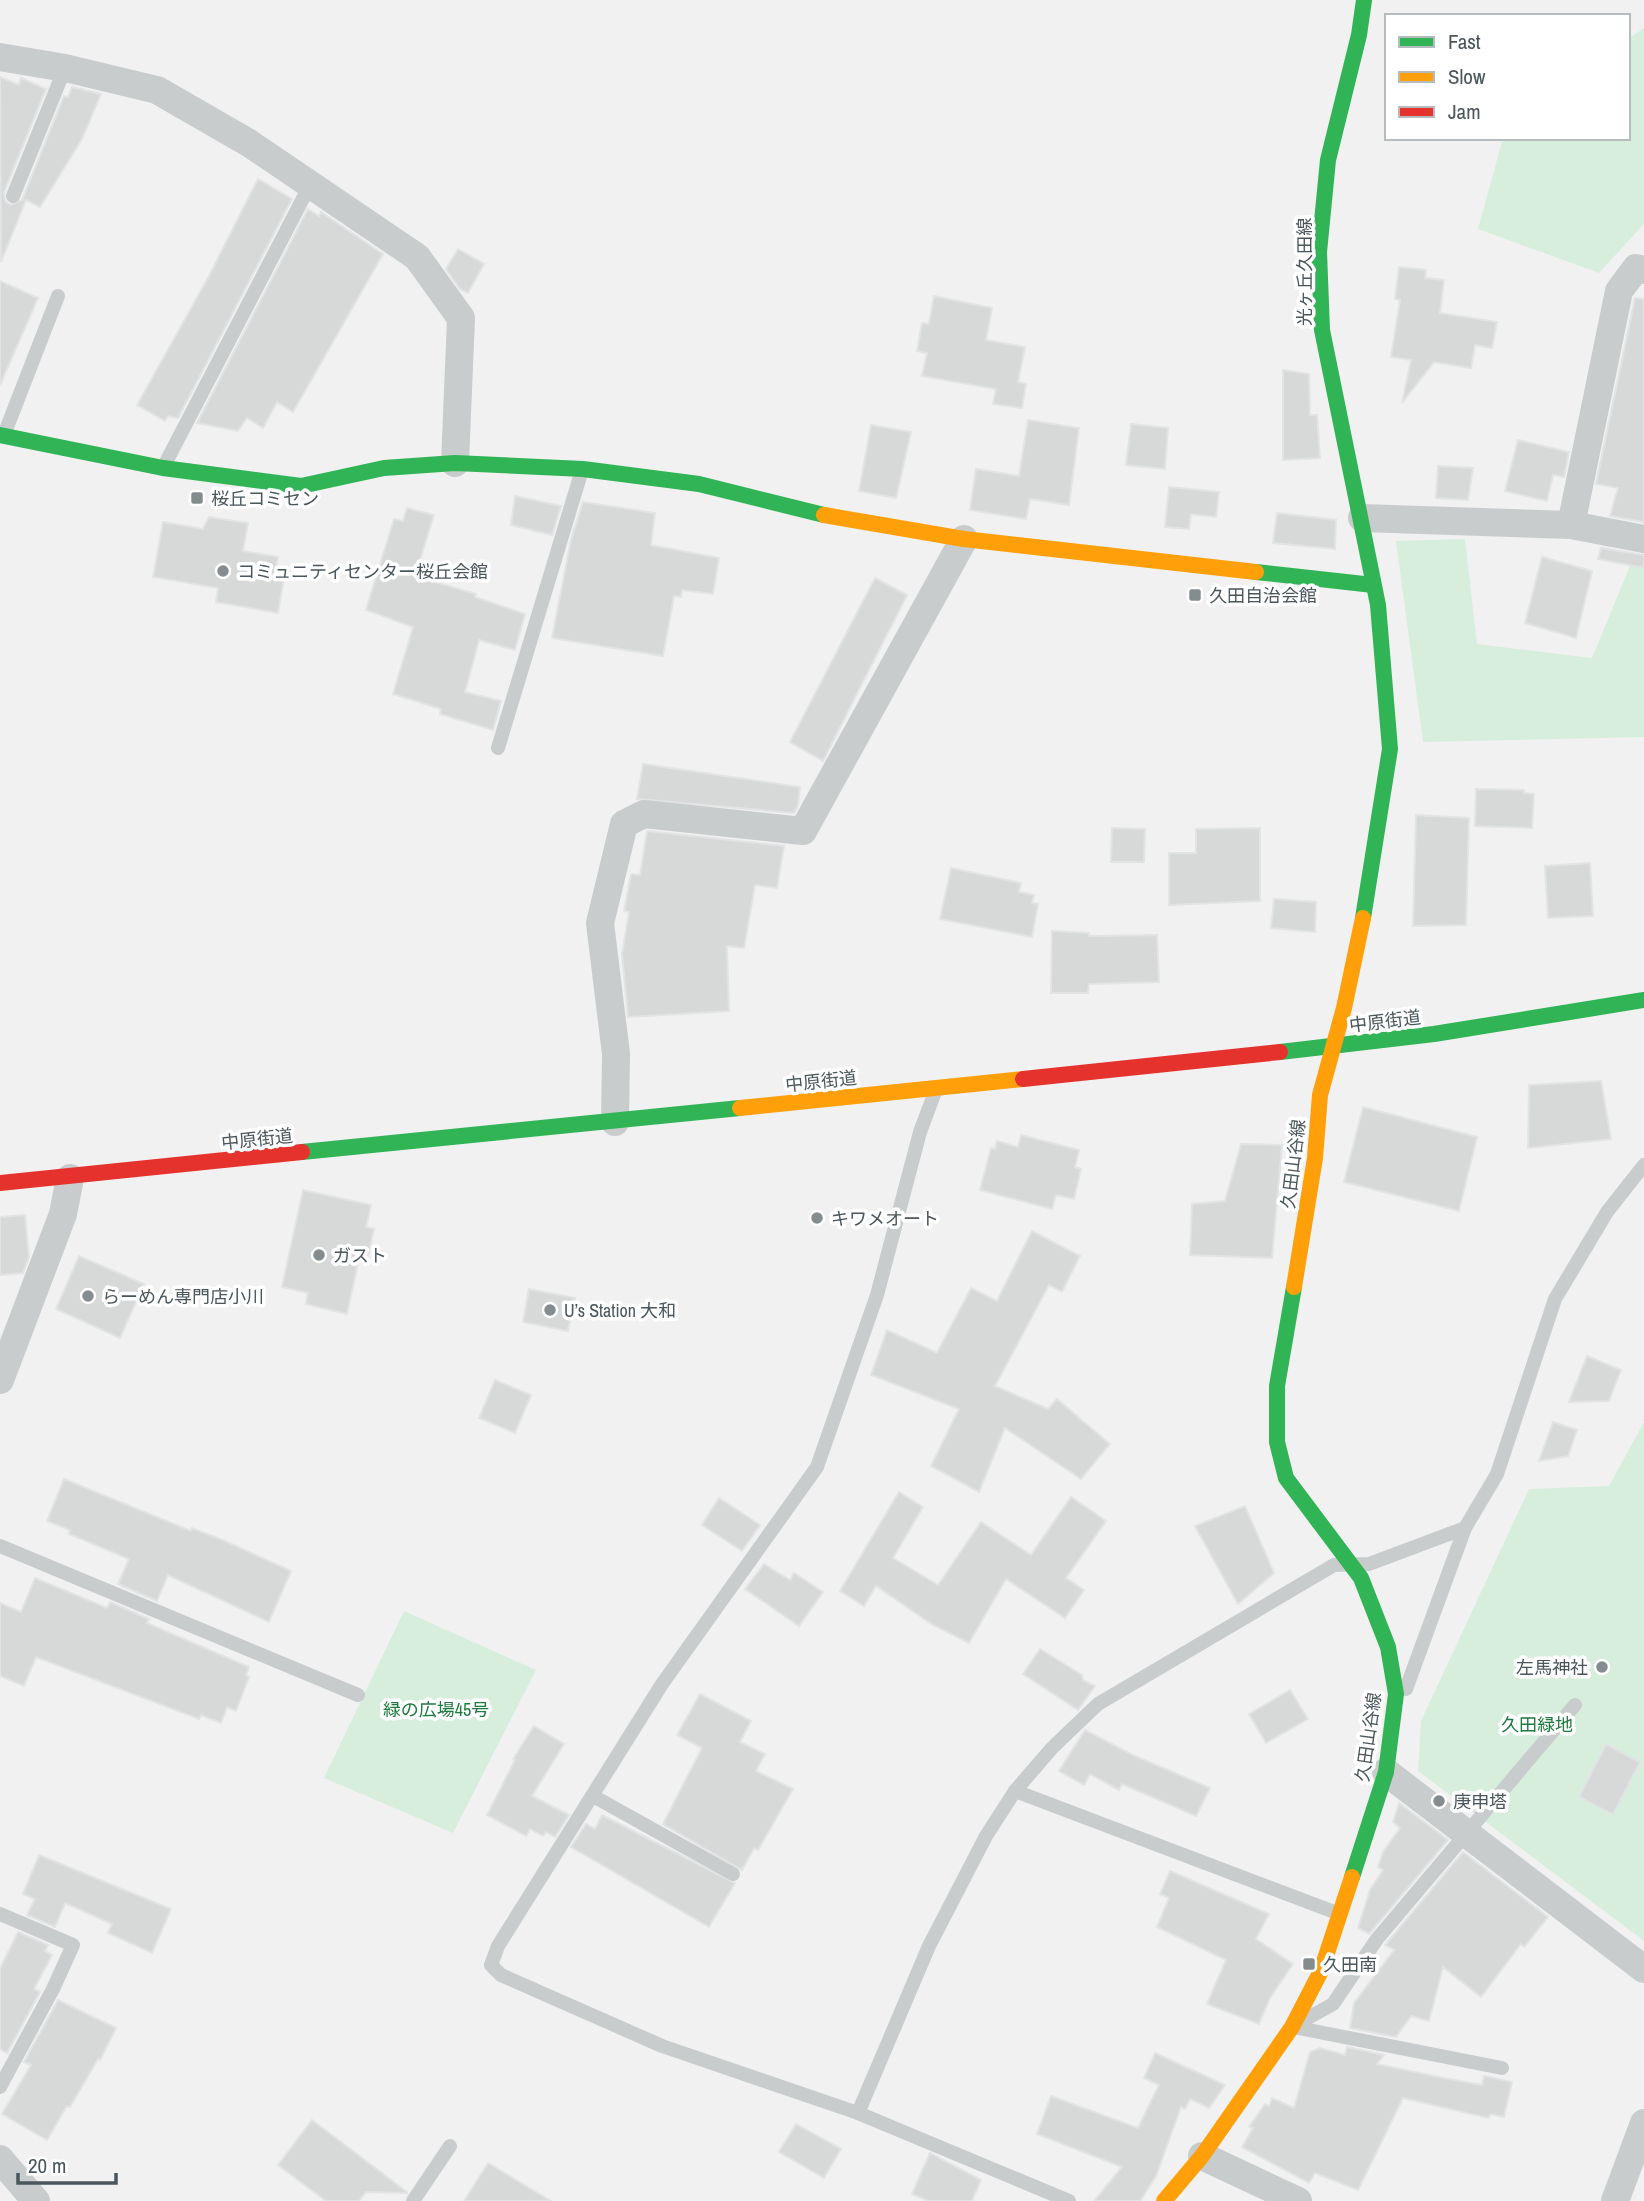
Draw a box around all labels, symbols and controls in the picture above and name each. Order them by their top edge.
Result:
legend [1385,14,1630,140]
text: Fast [1448,27,1481,56]
text: Slow [1448,62,1486,91]
text: Jam [1448,97,1481,126]
street label: 光ヶ丘久田線 [1292,218,1317,326]
place label: 桜丘コミセン [211,486,319,511]
marker: 桜丘コミセン [189,490,205,506]
place label: コミュニティセンター桜丘会館 [237,559,488,584]
marker: コミュニティセンター桜丘会館 [215,563,231,579]
place label: 久田自治会館 [1209,583,1317,608]
marker: 久田自治会館 [1187,587,1203,603]
street label: 中原街道 [1348,1004,1422,1038]
street label: 中原街道 [784,1065,858,1097]
street label: 久田山谷線 [1275,1118,1311,1210]
street label: 中原街道 [220,1123,294,1155]
place label: キワメオート [831,1206,939,1231]
marker: キワメオート [809,1210,825,1226]
place label: ガスト [333,1243,387,1268]
marker: ガスト [311,1247,327,1263]
place label: らーめん専門店小川 [102,1284,264,1309]
marker: らーめん専門店小川 [80,1288,96,1304]
place label: U’s Station 大和 [564,1298,676,1323]
marker: U’s Station 大和 [542,1302,558,1318]
place label: 左馬神社 [1516,1655,1588,1680]
marker: 左馬神社 [1594,1659,1610,1675]
street label: 久田山谷線 [1349,1691,1387,1783]
park label: 緑の広場45号 [383,1697,489,1722]
park label: 久田緑地 [1501,1712,1573,1737]
place label: 庚申塔 [1453,1789,1507,1814]
marker: 庚申塔 [1431,1793,1447,1809]
place label: 久田南 [1323,1952,1377,1977]
marker: 久田南 [1301,1956,1317,1972]
scale bar [18,2142,116,2186]
text: 20 m [28,2151,66,2180]

